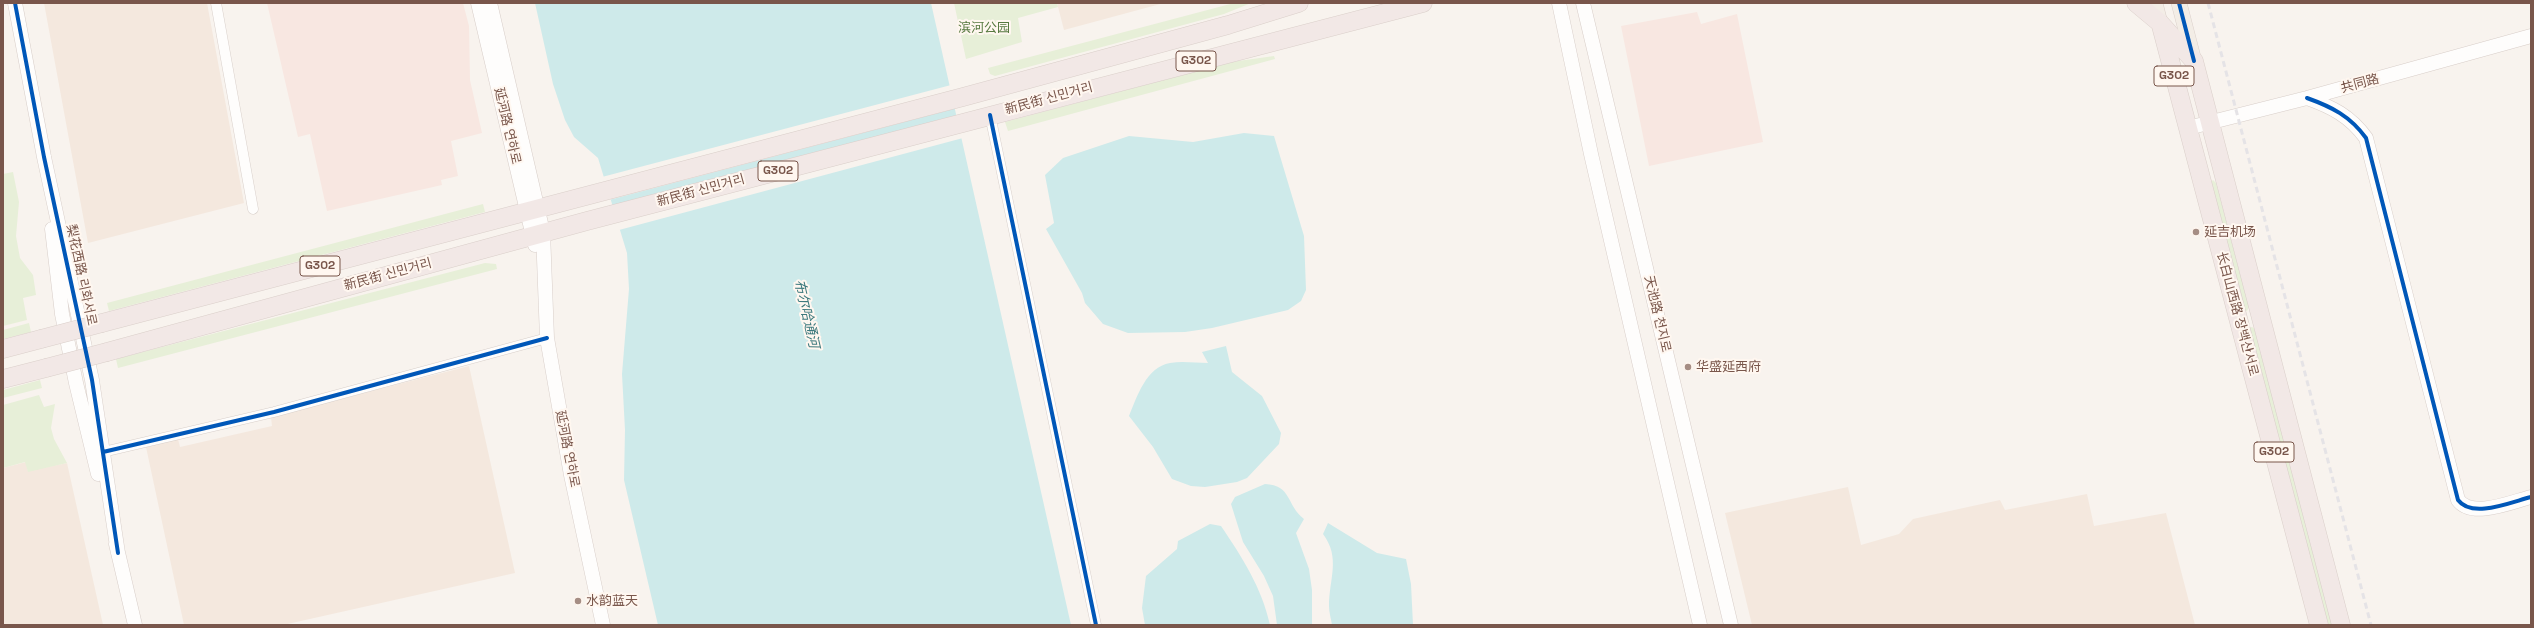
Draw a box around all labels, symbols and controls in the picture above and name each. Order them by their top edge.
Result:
park label: 滨河公园 [958,20,1010,36]
road number: G302 [1176,51,1216,71]
road number: G302 [2154,66,2194,86]
street label: 共同路 [2339,71,2381,97]
street label: 新民街 신민거리 [1003,80,1095,118]
street label: 延河路 연하로 [491,86,523,166]
road number: G302 [758,161,798,181]
street label: 新民街 신민거리 [655,172,747,210]
street label: 梨花西路 리화서로 [63,223,99,327]
place label: 延吉机场 [2204,224,2256,240]
marker: 延吉机场 [2191,227,2201,237]
street label: 长白山西路 장백산서로 [2213,250,2261,378]
road number: G302 [300,256,340,276]
street label: 新民街 신민거리 [342,256,434,294]
street label: 天池路 천지로 [1641,274,1673,354]
water label: 布尔哈通河 [790,278,822,350]
place label: 华盛延西府 [1696,359,1761,375]
marker: 华盛延西府 [1683,362,1693,372]
street label: 延河路 연하로 [552,409,582,489]
road number: G302 [2254,442,2294,462]
place label: 水韵蓝天 [586,593,638,609]
marker: 水韵蓝天 [573,596,583,606]

